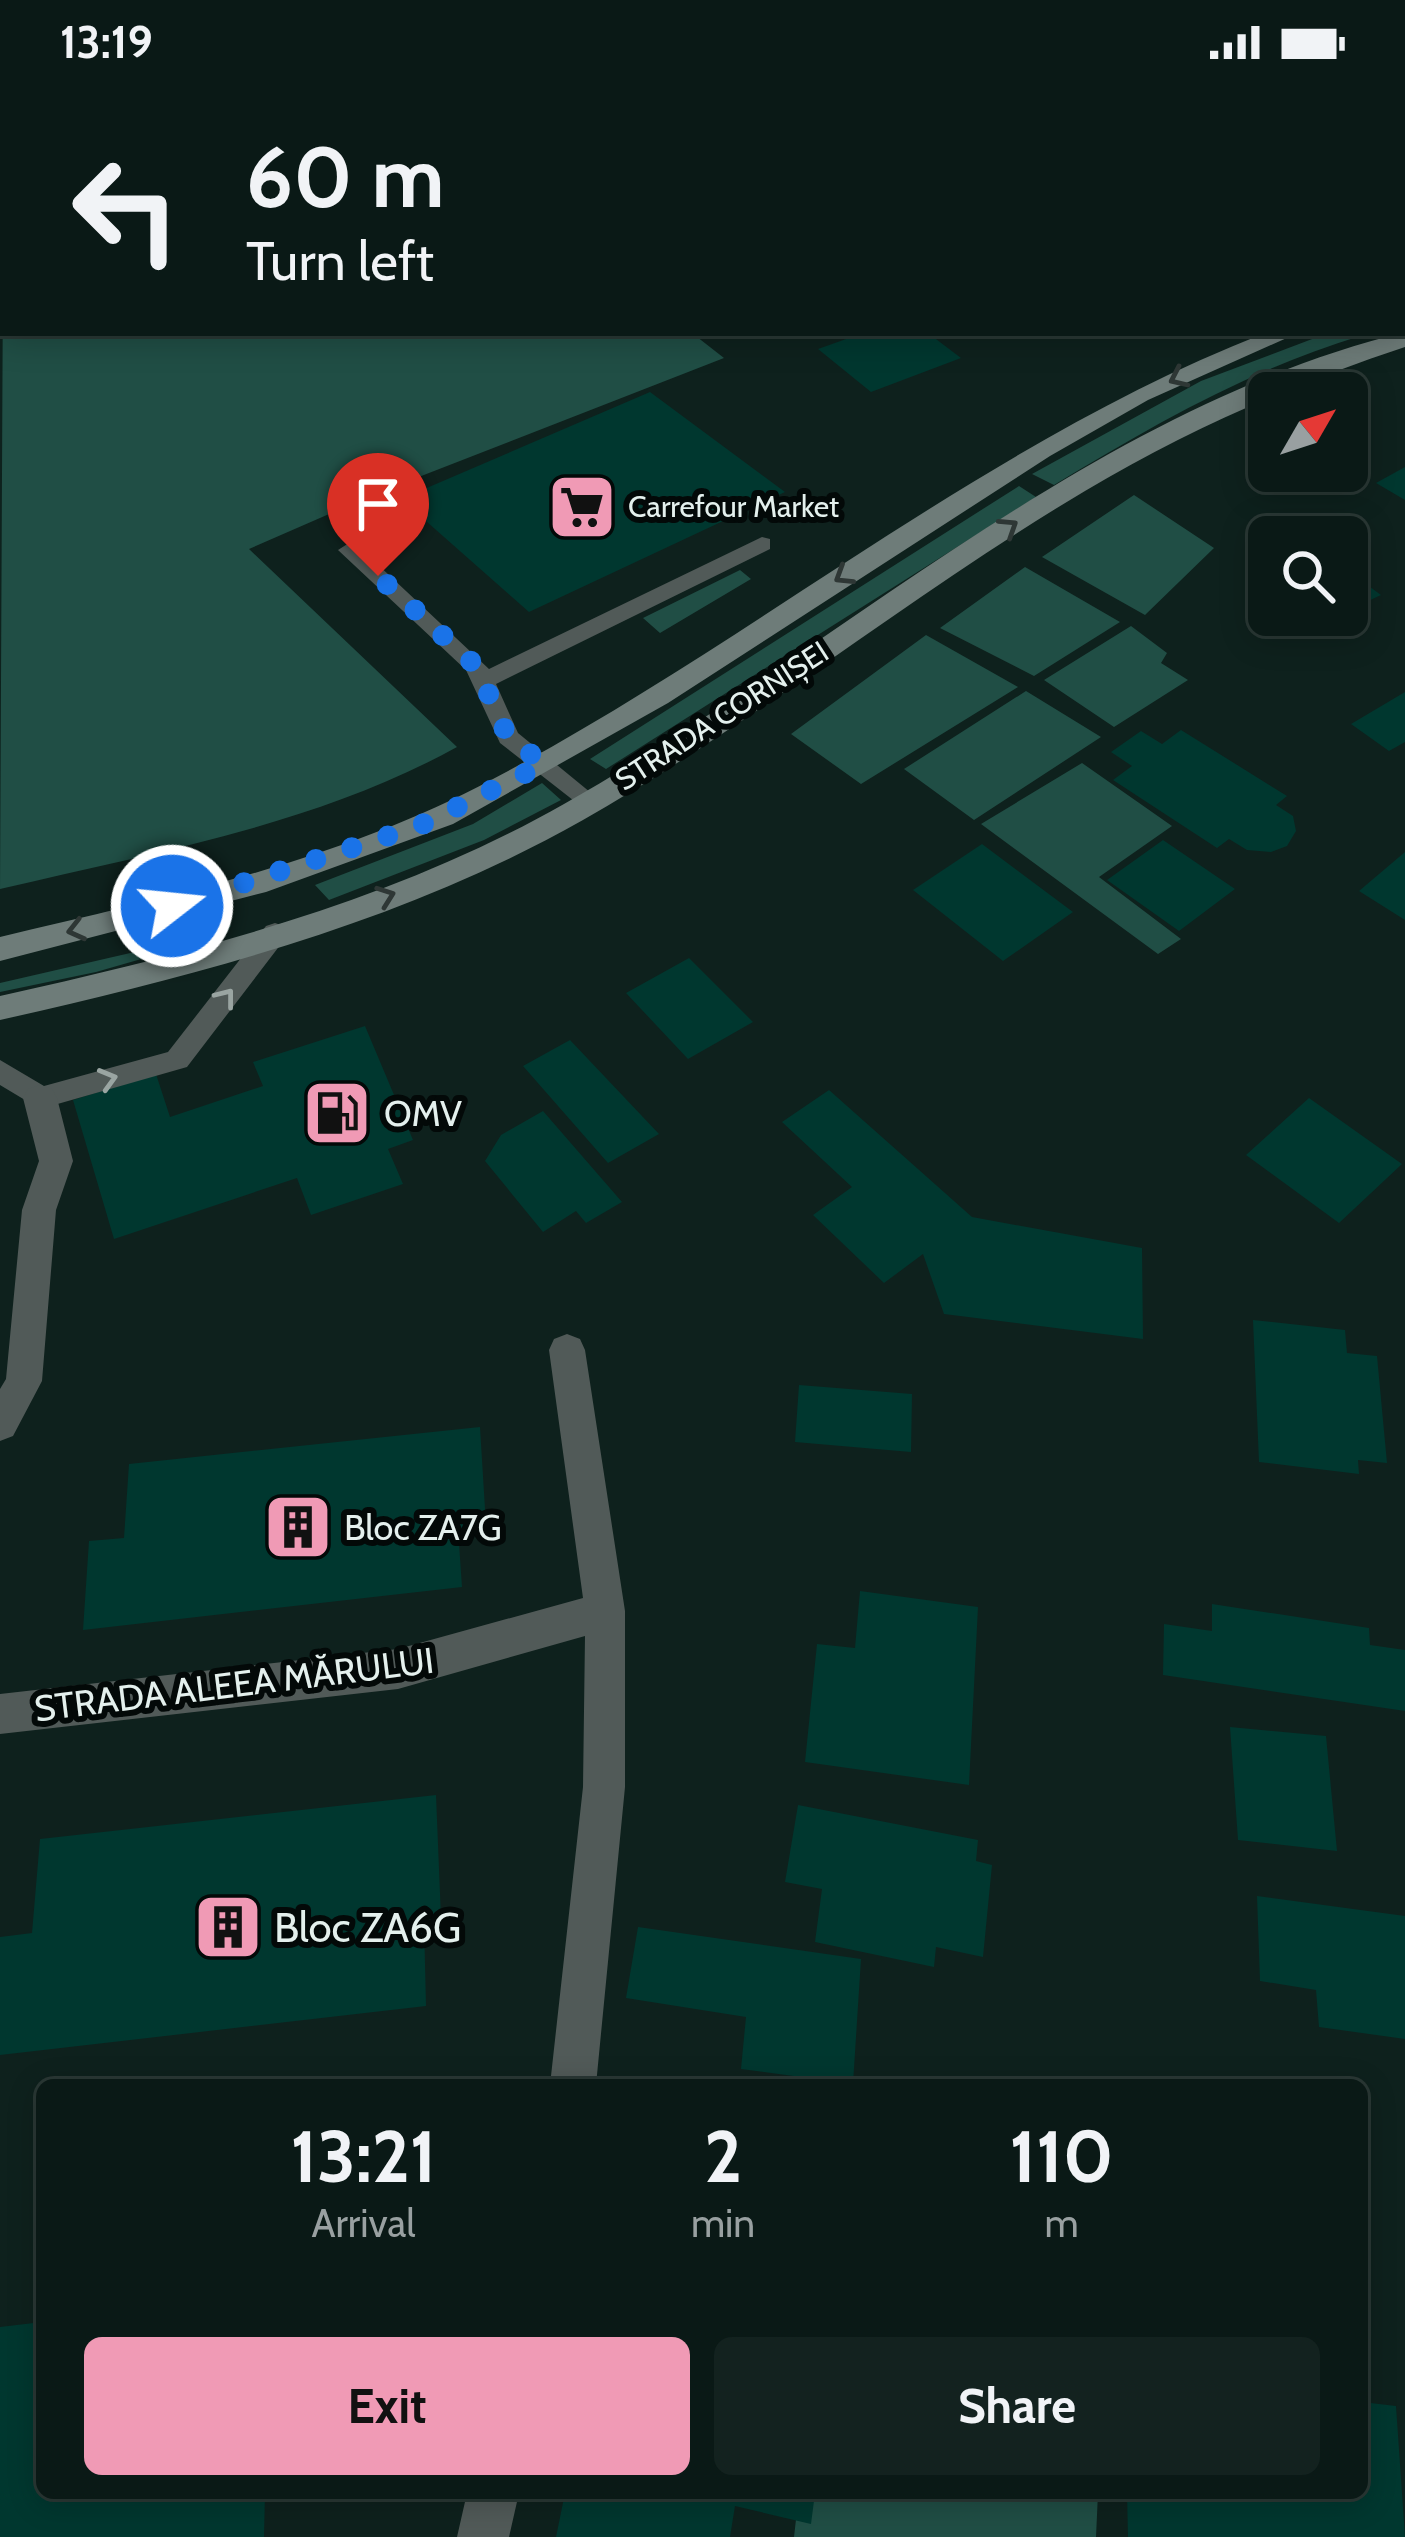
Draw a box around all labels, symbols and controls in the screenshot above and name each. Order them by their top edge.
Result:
text: 13:19 [60,15,153,69]
text: 60 m [246,126,444,228]
icon: left [48,132,204,288]
text: Turn left [246,228,434,294]
one-way arrow [1169,364,1190,387]
north arrow [1248,372,1368,492]
map controls [1248,372,1368,636]
pin [327,453,429,576]
icon: arrive [345,471,411,537]
supermarket icon: Carrefour Market [547,472,617,542]
place label: Carrefour Market [628,488,839,525]
button: search [1248,516,1368,636]
one-way arrow [996,519,1018,541]
one-way arrow [834,561,856,583]
street label: STRADA CORNIȘEI [608,633,836,799]
position arrow [109,843,235,969]
one-way arrow [374,886,395,910]
one-way arrow [66,916,86,941]
one-way arrow [212,988,233,1010]
one-way arrow [98,1069,118,1094]
fuel station icon: OMV [302,1078,372,1148]
place label: OMV [384,1091,462,1135]
building icon: Bloc ZA7G [263,1492,333,1562]
place label: Bloc ZA7G [344,1505,502,1549]
street label: STRADA ALEEA MĂRULUI [32,1638,436,1730]
building icon: Bloc ZA6G [193,1892,263,1962]
place label: Bloc ZA6G [274,1901,461,1953]
text: 13:21 [290,2113,436,2200]
text: 2 [704,2113,742,2200]
text: 110 [1010,2113,1114,2200]
text: Arrival [312,2199,415,2247]
text: min [691,2199,755,2247]
text: m [1044,2199,1079,2247]
button: Exit [84,2337,690,2475]
button: Share [714,2337,1320,2475]

